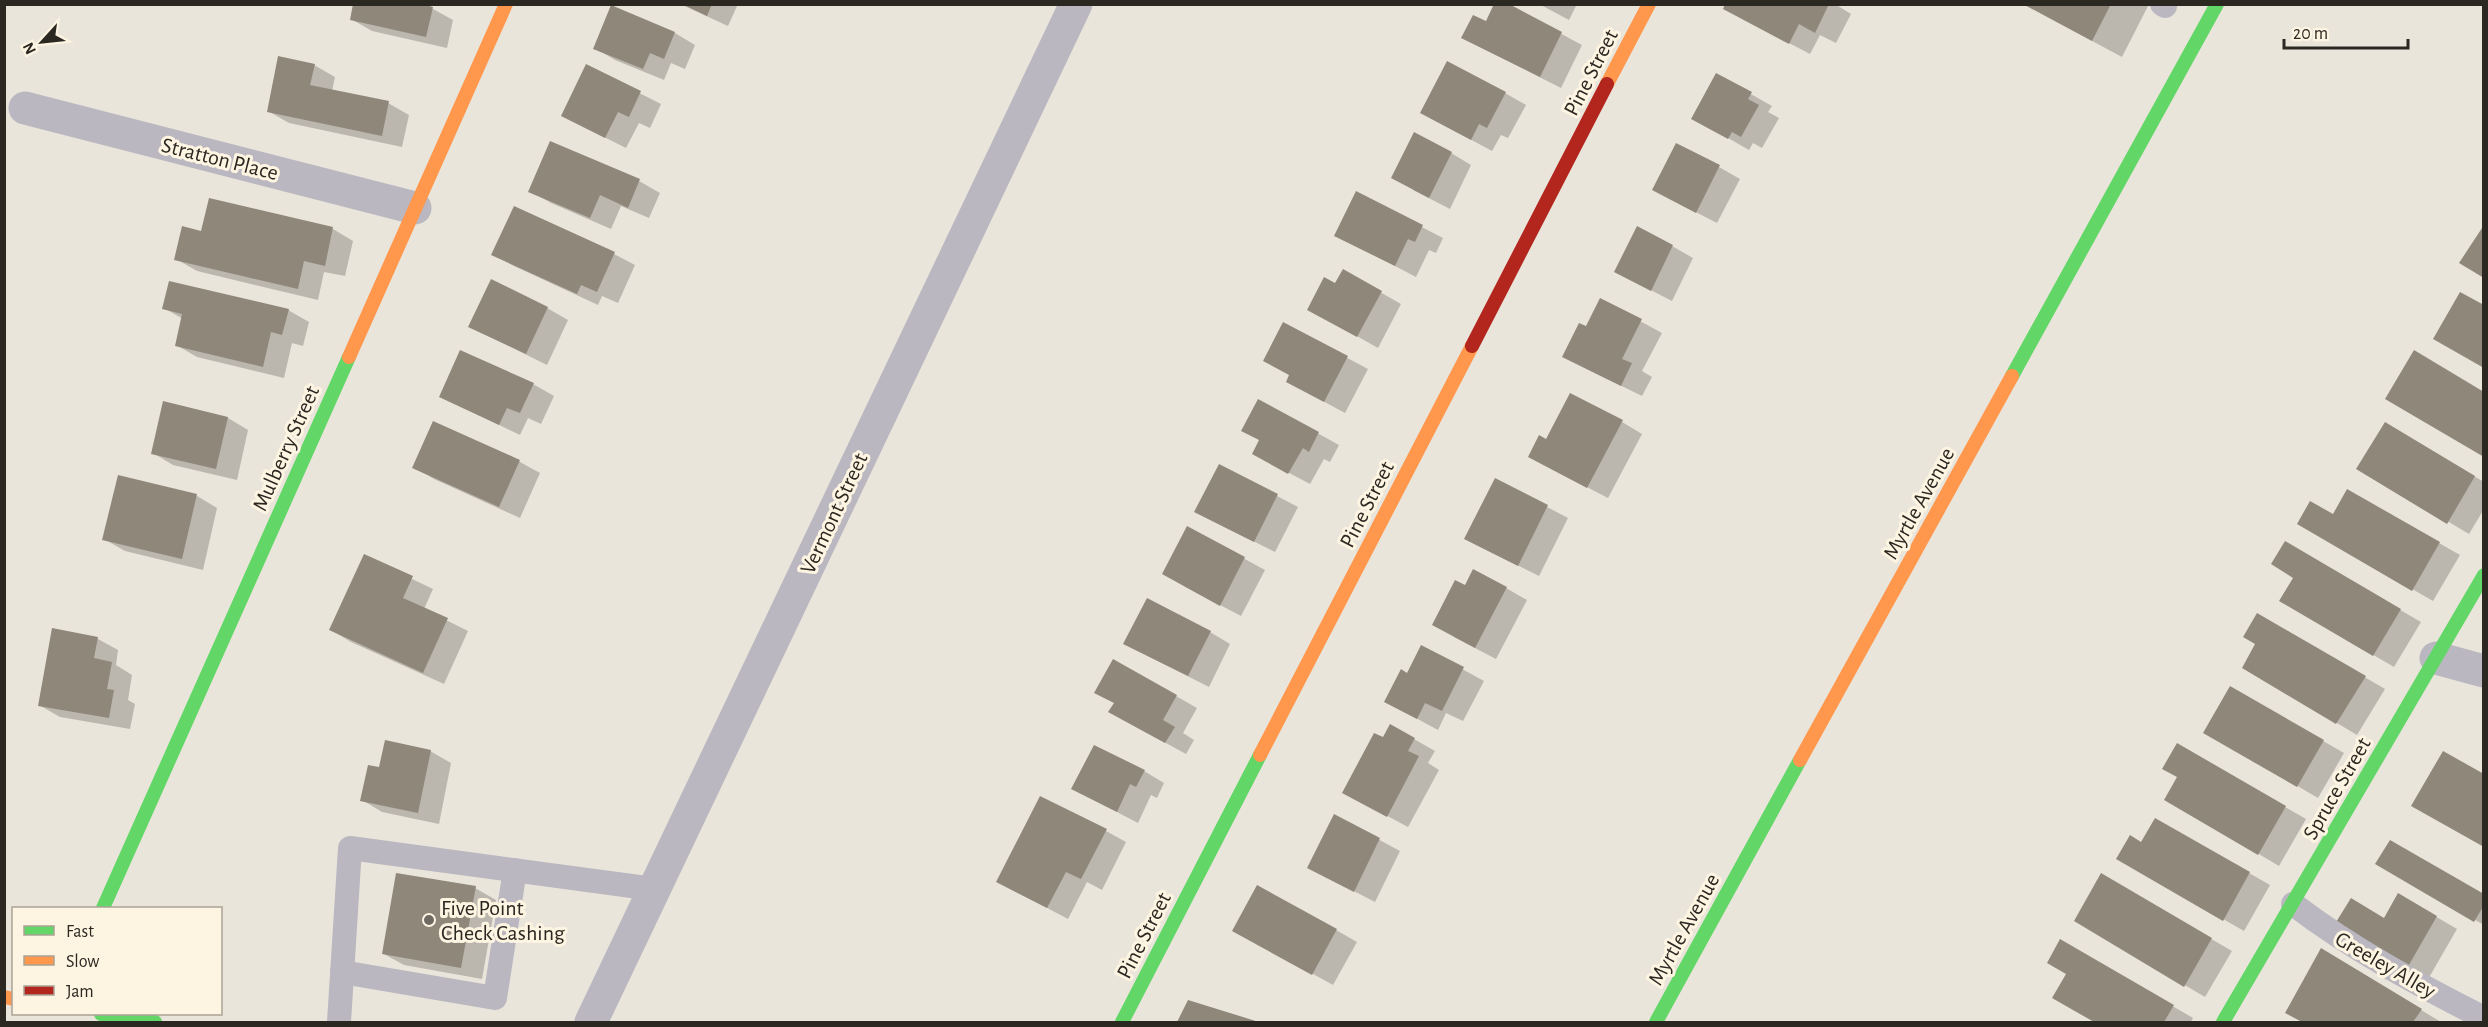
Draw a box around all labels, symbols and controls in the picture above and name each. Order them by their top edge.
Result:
north arrow [12,12,72,72]
scale bar [2284,12,2408,50]
text: 20 m [2293,25,2328,43]
street label: Pine Street [1560,26,1622,119]
text: N [20,40,39,57]
street label: Stratton Place [159,134,280,184]
street label: Mulberry Street [249,383,323,514]
street label: Myrtle Avenue [1879,444,1959,563]
street label: Vermont Street [796,450,871,577]
street label: Pine Street [1336,458,1398,551]
street label: Spruce Street [2299,734,2375,843]
street label: Myrtle Avenue [1644,870,1724,989]
street label: Pine Street [1113,889,1175,982]
place label: Five Point Check Cashing [441,897,565,944]
legend [12,907,222,1015]
marker: Five Point Check Cashing [422,913,436,927]
text: Fast [66,923,94,941]
street label: Greeley Alley [2332,927,2440,1003]
text: Slow [66,953,99,971]
text: Jam [66,983,94,1001]

